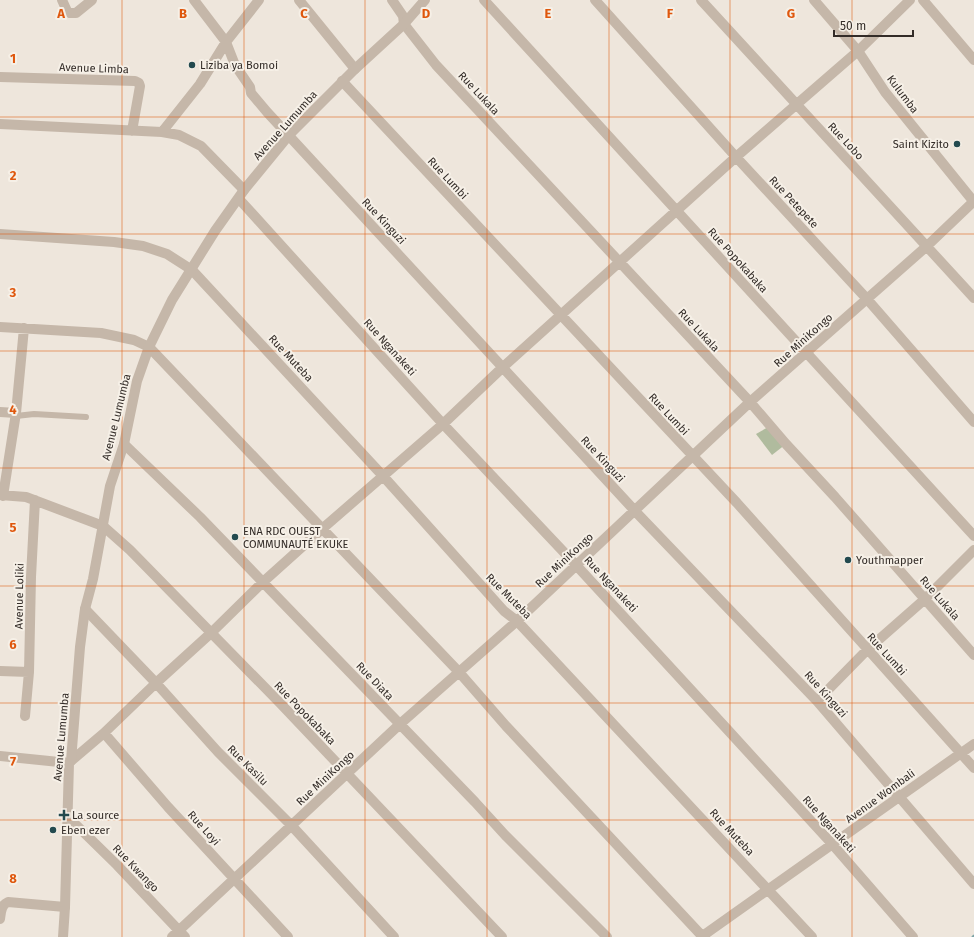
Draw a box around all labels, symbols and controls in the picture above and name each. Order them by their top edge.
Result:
text: A [56,6,65,21]
text: B [179,6,187,21]
text: C [300,6,308,21]
text: D [422,6,431,21]
text: E [545,6,552,21]
text: F [667,6,674,21]
text: G [787,6,795,21]
scale bar [834,12,913,38]
text: 50 m [840,19,866,33]
text: 1 [10,51,16,66]
place label: Liziba ya Bomoi [200,59,278,72]
marker: Liziba ya Bomoi [187,60,197,70]
street label: Avenue Limba [59,61,129,76]
street label: Rue Lukala [455,69,502,118]
street label: Kulumba [884,73,921,116]
street label: Avenue Lumumba [251,88,320,163]
street label: Rue Lobo [825,120,866,163]
place label: Saint Kizito [893,138,949,151]
marker: Saint Kizito [952,139,962,149]
street label: Rue Lumbi [425,155,470,202]
text: 2 [10,168,17,183]
street label: Rue Petepete [766,174,821,231]
street label: Rue Kinguzi [359,196,408,247]
street label: Rue Popokabaka [705,225,770,295]
text: 3 [9,285,17,300]
street label: Rue Lukala [675,306,722,355]
street label: Rue MiniKongo [771,311,835,370]
street label: Rue Nganaketi [361,316,419,378]
street label: Rue Muteba [266,332,316,384]
street label: Avenue Lumumba [99,372,134,462]
street label: Rue Lumbi [646,391,691,438]
text: 4 [9,402,17,417]
street label: Rue Kinguzi [578,434,627,485]
text: 5 [10,520,17,535]
place label: ENA RDC OUEST COMMUNAUTÉ EKUKE [243,525,348,551]
street label: Rue MiniKongo [533,530,596,590]
marker: ENA RDC OUEST COMMUNAUTÉ EKUKE [230,532,240,542]
street label: Rue Nganaketi [581,554,640,615]
place label: Youthmapper [856,554,924,567]
marker: Youthmapper [843,555,853,565]
street label: Avenue Loliki [12,563,27,629]
street label: Rue Muteba [483,571,534,622]
street label: Rue Lukala [917,574,962,623]
street label: Rue Lumbi [864,630,909,678]
text: 6 [9,637,17,652]
street label: Rue Diata [353,660,396,703]
street label: Rue Kinguzi [801,668,850,720]
street label: Rue Popokabaka [271,679,338,748]
street label: Avenue Lumumba [51,692,72,782]
street label: Rue Kasilu [225,742,271,788]
street label: Rue MiniKongo [294,748,357,808]
text: 7 [10,754,16,769]
street label: Avenue Wombali [843,767,918,826]
street label: Rue Nganaketi [800,793,858,855]
street label: Rue Muteba [707,806,757,858]
street label: Rue Loyi [185,808,223,848]
place label: La source [72,809,119,822]
marker: La source [59,810,69,820]
place label: Eben ezer [61,824,110,837]
marker: Eben ezer [48,825,58,835]
street label: Rue Kwango [110,842,161,895]
text: 8 [9,871,17,886]

